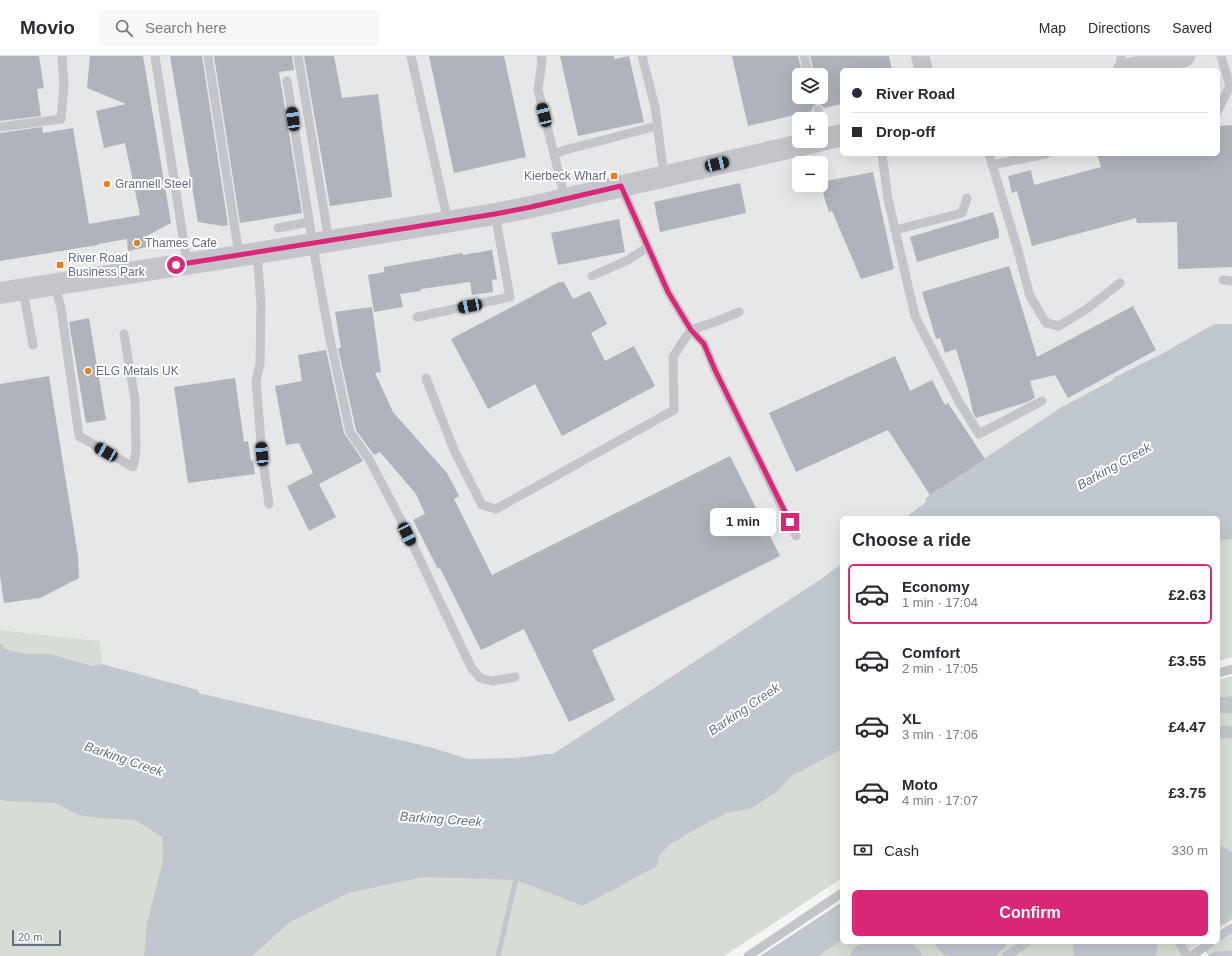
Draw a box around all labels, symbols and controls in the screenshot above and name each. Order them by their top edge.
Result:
search box [99,10,379,46]
text: Movio [20,17,75,38]
icon: search [113,17,135,39]
text: Search here [145,19,227,36]
text: Map [1039,20,1066,36]
text: Directions [1088,20,1150,36]
text: Saved [1172,20,1212,36]
map controls [792,68,828,192]
button: layers [792,68,828,104]
text: River Road [876,85,955,102]
car [535,102,553,128]
car [285,106,301,132]
button: + [792,112,828,148]
text: Drop-off [876,123,935,140]
car [704,155,730,173]
button: − [792,156,828,192]
place label: Kierbeck Wharf [524,169,607,183]
marker: Kierbeck Wharf [609,171,619,181]
place label: Grannell Steel [115,177,191,191]
marker: Grannell Steel [102,179,112,189]
place label: Thames Cafe [145,236,217,250]
marker: Thames Cafe [132,238,142,248]
place label: River Road Business Park [68,251,146,279]
route start [167,256,185,274]
marker: River Road Business Park [55,260,65,270]
car [457,298,483,314]
place label: ELG Metals UK [96,364,179,378]
marker: ELG Metals UK [83,366,93,376]
water label: Barking Creek [1074,439,1155,493]
car [93,441,119,463]
car [255,442,269,466]
callout: 1 min [710,508,776,536]
route end [781,513,799,531]
text: 1 min [726,514,760,529]
car [396,521,418,547]
text: Choose a ride [852,530,971,550]
icon: car [854,576,890,612]
text: Economy [902,578,970,595]
text: £2.63 [1168,586,1206,603]
text: 1 min · 17:04 [902,595,978,610]
icon: car [854,642,890,678]
text: Comfort [902,644,960,661]
text: £3.55 [1168,652,1206,669]
text: 2 min · 17:05 [902,661,978,676]
water label: Barking Creek [706,679,784,738]
icon: car [854,708,890,744]
text: XL [902,710,921,727]
text: £4.47 [1168,718,1206,735]
text: 3 min · 17:06 [902,727,978,742]
water label: Barking Creek [83,738,167,780]
icon: car [854,774,890,810]
text: Moto [902,776,938,793]
text: £3.75 [1168,784,1206,801]
text: 4 min · 17:07 [902,793,978,808]
water label: Barking Creek [399,809,484,829]
icon: cash [852,839,874,861]
text: Cash [884,842,919,859]
text: 330 m [1172,843,1208,858]
button: Confirm [852,890,1208,936]
scale bar [12,928,61,947]
text: 20 m [18,931,42,943]

